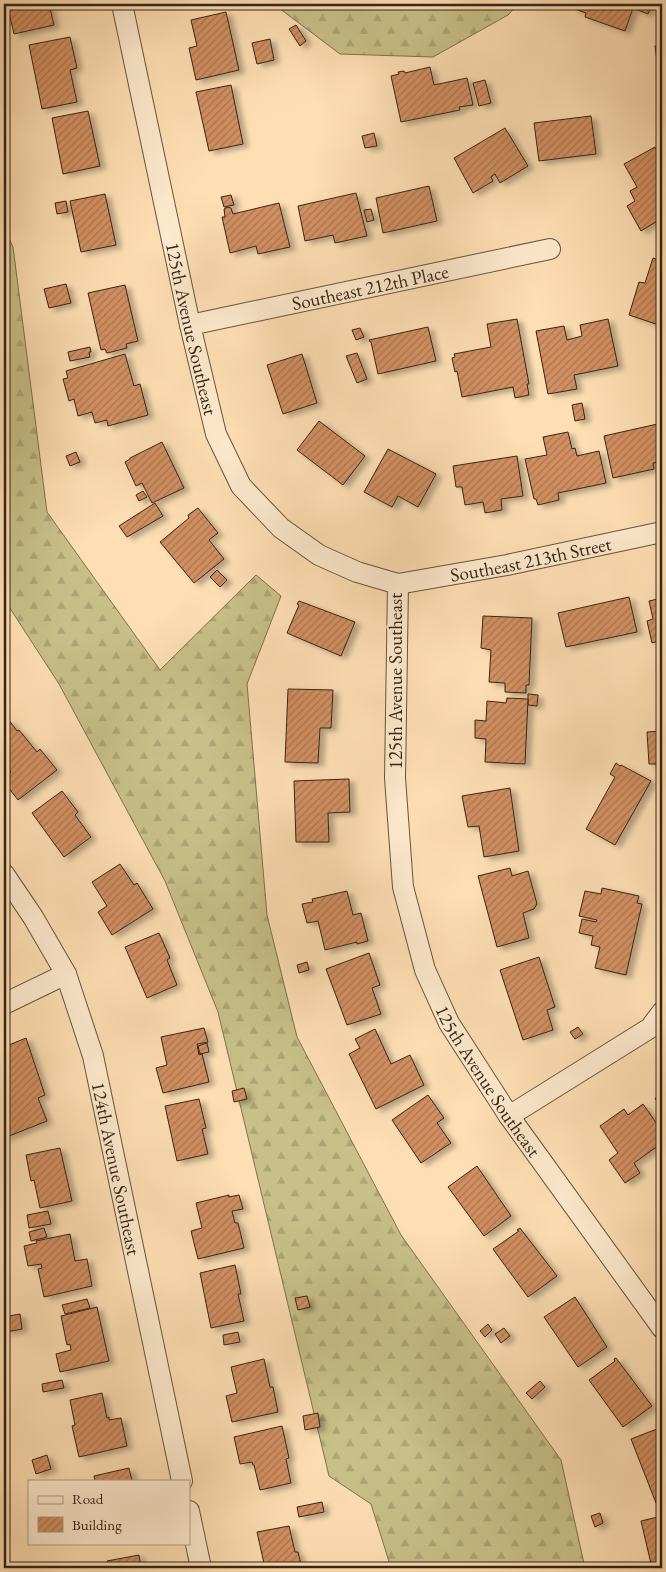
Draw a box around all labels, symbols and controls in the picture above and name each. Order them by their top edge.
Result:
street label: 125th Avenue Southeast [160,240,223,418]
street label: Southeast 212th Place [290,259,451,316]
street label: Southeast 213th Street [448,531,614,588]
street label: 125th Avenue Southeast [383,593,408,769]
street label: 125th Avenue Southeast [430,1001,546,1162]
street label: 124th Avenue Southeast [86,1080,146,1258]
legend [28,1480,190,1544]
text: Road [72,1489,104,1508]
text: Building [72,1515,122,1534]

